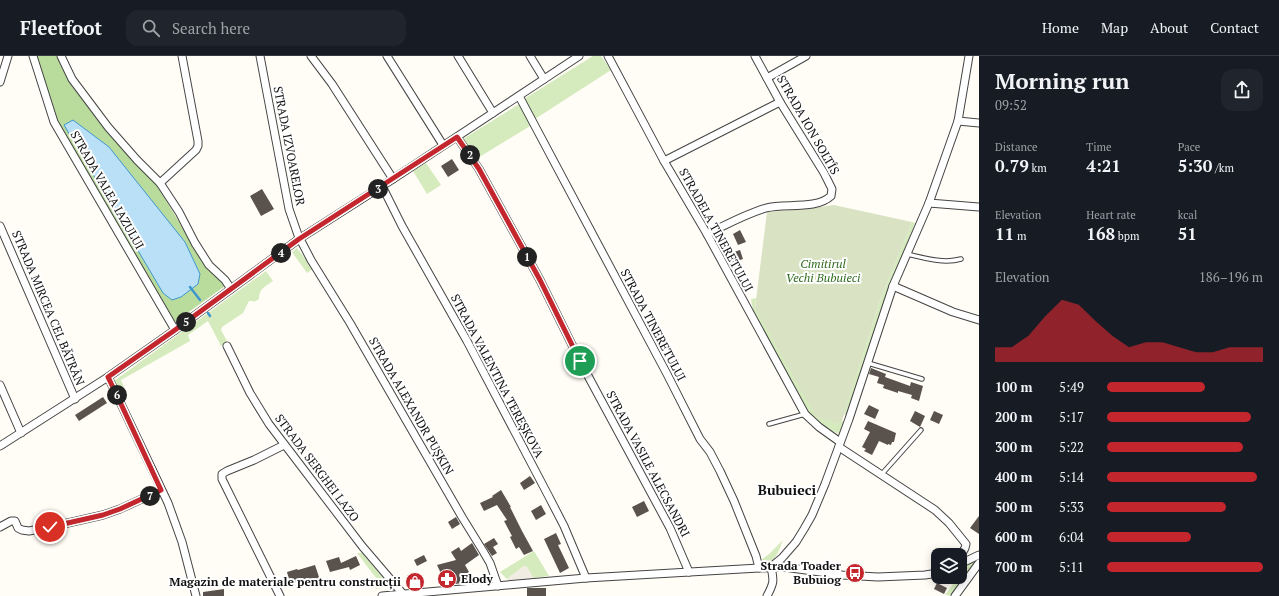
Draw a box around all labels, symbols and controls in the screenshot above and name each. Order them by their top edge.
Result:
search box [126,10,406,46]
text: Fleetfoot [20,15,102,40]
icon: search [140,17,162,39]
text: Search here [172,18,250,38]
text: Home [1042,18,1079,37]
text: Map [1101,18,1128,37]
text: About [1150,18,1188,37]
text: Contact [1210,18,1259,37]
text: Morning run [995,66,1129,95]
button: share [1221,69,1263,111]
street label: STRADA ION SOLTÎS [774,72,843,177]
street label: STRADA IZVOARELOR [271,85,308,207]
text: 09:52 [995,96,1027,114]
street label: STRADA VALEA IAZULUI [67,128,147,252]
text: Distance [995,140,1038,154]
text: Time [1086,140,1111,154]
text: Pace [1178,140,1200,154]
pin: 2 [460,145,480,165]
text: 2 [467,148,473,162]
text: 0.79 [995,154,1029,177]
text: 4:21 [1086,154,1121,177]
text: 5:30 [1178,154,1212,177]
text: km [1029,161,1047,175]
text: /km [1212,161,1234,175]
street label: STRADELA TINERETULUI [676,165,757,294]
pin: 3 [368,179,388,199]
text: 3 [375,182,381,196]
text: Elevation [995,208,1041,222]
text: Heart rate [1086,208,1136,222]
text: kcal [1178,208,1197,222]
text: 11 [995,222,1014,245]
text: 168 [1086,222,1115,245]
text: 51 [1178,222,1197,245]
street label: STRADA MIRCEA CEL BĂTRÂN [9,228,88,388]
text: m [1014,229,1026,243]
text: bpm [1115,229,1140,243]
pin: 4 [271,243,291,263]
text: 4 [278,246,284,260]
pin: 1 [517,247,537,267]
text: 1 [524,250,530,264]
park label: Cimitirul Vechi Bubuieci [786,256,861,285]
street label: STRADA TINERETULUI [618,266,689,383]
text: Elevation [995,268,1050,286]
text: 186–196 m [1199,268,1263,286]
street label: STRADA VALENTINA TEREȘKOVA [447,291,547,461]
pin: 5 [176,312,196,332]
text: 5 [183,315,189,329]
street label: STRADA ALEXANDR PUȘKIN [365,334,457,478]
pin [563,344,597,378]
icon: arrive [569,350,591,372]
text: 100 m [995,378,1033,396]
text: 5:49 [1059,378,1084,396]
pin: 6 [107,385,127,405]
text: 6 [114,388,120,402]
street label: STRADA VASILE ALECSANDRI [603,388,693,539]
text: 200 m [995,408,1033,426]
text: 5:17 [1059,408,1084,426]
street label: STRADA SERGHEI LAZO [272,411,363,524]
text: 300 m [995,438,1033,456]
text: 5:22 [1059,438,1084,456]
text: 400 m [995,468,1033,486]
text: 5:14 [1059,468,1084,486]
district label: Bubuieci [758,480,817,499]
pin: 7 [140,486,160,506]
text: 7 [147,489,153,503]
text: 500 m [995,498,1033,516]
text: 5:33 [1059,498,1084,516]
pin [33,510,67,544]
icon: check [39,516,61,538]
text: 600 m [995,528,1033,546]
text: 6:04 [1059,528,1084,546]
map controls [931,548,967,584]
button: layers [931,548,967,584]
place label: Strada Toader Bubuiog [761,558,842,587]
text: 700 m [995,558,1033,576]
text: 5:11 [1059,558,1084,576]
bus stop icon: Strada Toader Bubuiog [844,562,866,584]
pharmacy icon: Elody [436,568,458,590]
shop icon: Magazin de materiale pentru construcții [404,571,426,593]
place label: Elody [461,571,494,586]
place label: Magazin de materiale pentru construcții [169,574,401,590]

